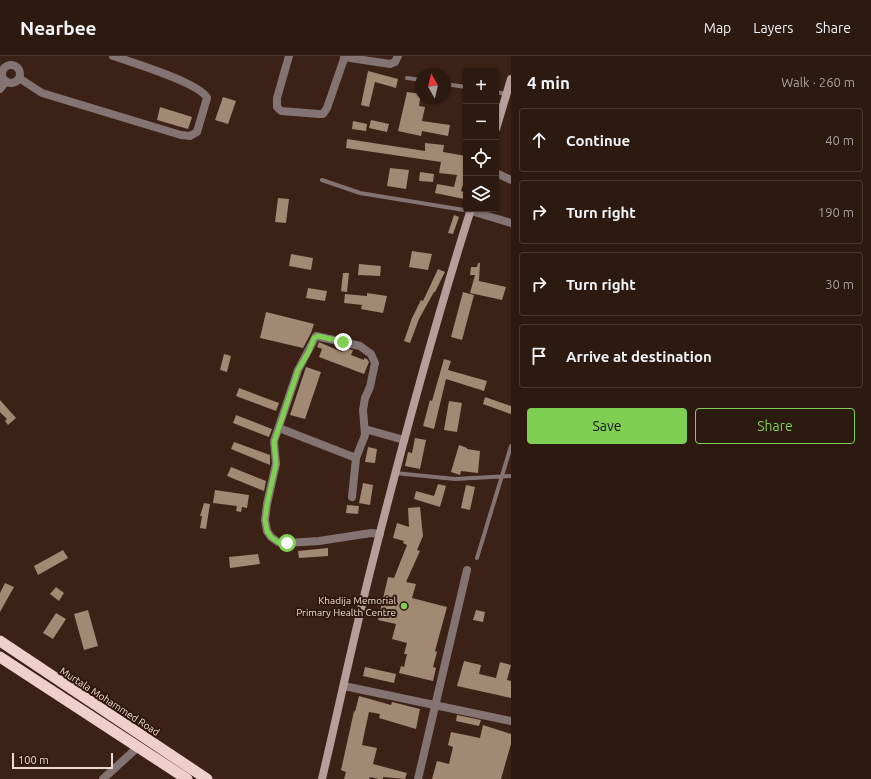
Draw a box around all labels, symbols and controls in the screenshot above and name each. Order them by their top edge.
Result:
text: Nearbee [20,17,97,39]
text: Map [704,20,731,36]
text: Layers [753,20,793,36]
text: Share [815,20,851,36]
north arrow [415,68,451,104]
map controls [463,68,499,212]
button: + [463,68,499,104]
text: 4 min [527,73,570,92]
text: Walk · 260 m [781,75,855,89]
button: − [463,104,499,140]
icon: ahead [528,129,550,151]
text: Continue [566,132,630,149]
text: 40 m [825,133,854,147]
button: locate [463,140,499,176]
button: layers [463,176,499,212]
icon: right [528,201,550,223]
text: Turn right [566,204,636,221]
text: 190 m [818,205,854,219]
icon: right [528,273,550,295]
text: Turn right [566,276,636,293]
text: 30 m [825,277,854,291]
route end [334,333,352,351]
icon: arrive [528,345,550,367]
text: Arrive at destination [566,348,712,365]
button: Save [527,408,687,444]
button: Share [695,408,855,444]
route start [278,534,296,552]
place label: Khadija Memorial Primary Health Centre [296,595,396,618]
marker: Khadija Memorial Primary Health Centre [399,601,409,611]
street label: Murtala Mohammed Road [58,665,162,738]
scale bar [12,751,113,770]
text: 100 m [18,754,49,766]

